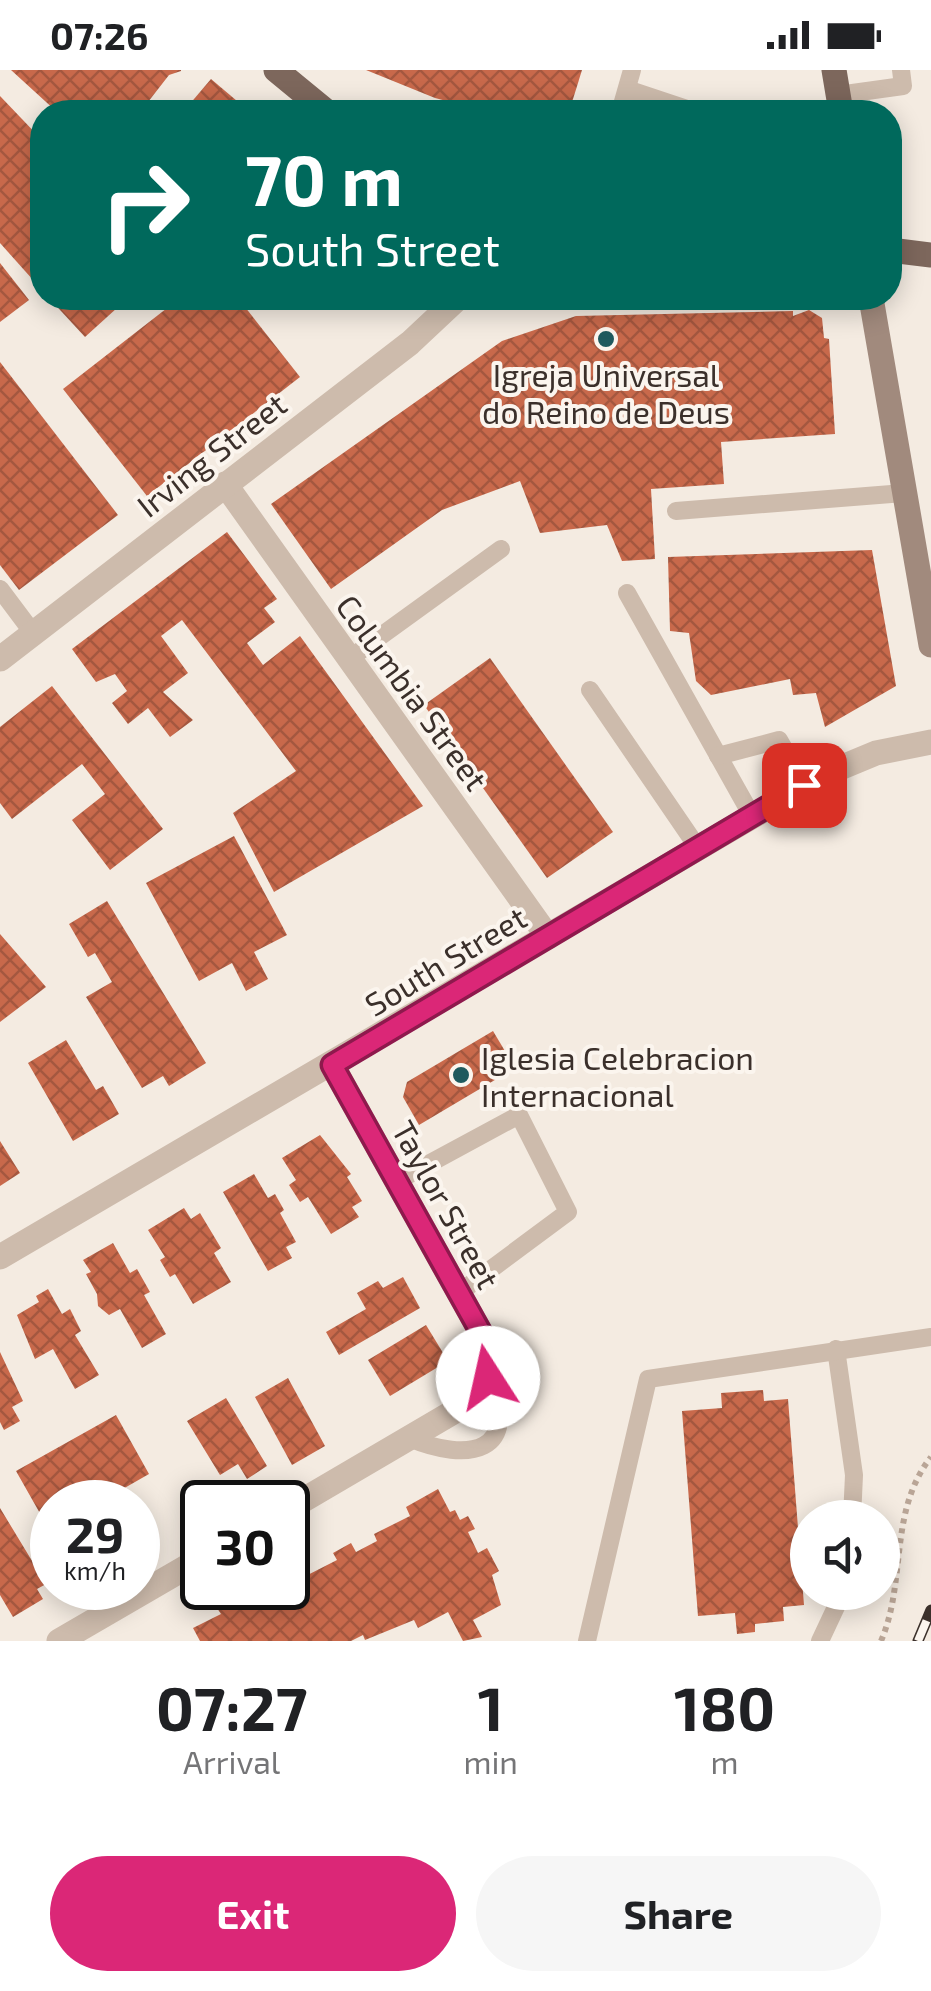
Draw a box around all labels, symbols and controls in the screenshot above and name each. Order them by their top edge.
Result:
text: 07:26 [50,12,148,58]
text: 70 m [245,136,403,220]
icon: right [80,140,210,270]
text: South Street [245,221,500,275]
marker: Igreja Universal do Reino de Deus [595,328,617,350]
place label: Igreja Universal do Reino de Deus [482,355,730,430]
street label: Irving Street [129,384,293,524]
street label: Columbia Street [329,587,497,797]
pin [762,743,847,828]
icon: arrive [777,758,832,813]
street label: South Street [358,897,532,1023]
place label: Iglesia Celebracion Internacional [481,1038,754,1113]
marker: Iglesia Celebracion Internacional [450,1064,472,1086]
street label: Taylor Street [385,1113,509,1295]
position arrow [436,1326,540,1430]
speed limit sign: 30 [180,1480,310,1610]
map controls [790,1500,900,1610]
button: sound [790,1500,900,1610]
text: 29 [66,1503,124,1563]
text: km/h [64,1555,126,1585]
text: 07:27 [156,1671,307,1743]
text: 1 [478,1671,504,1743]
text: 180 [674,1671,775,1743]
text: Arrival [183,1742,280,1780]
text: min [463,1742,518,1780]
text: m [710,1742,738,1780]
button: Exit [50,1856,456,1971]
button: Share [476,1856,881,1971]

